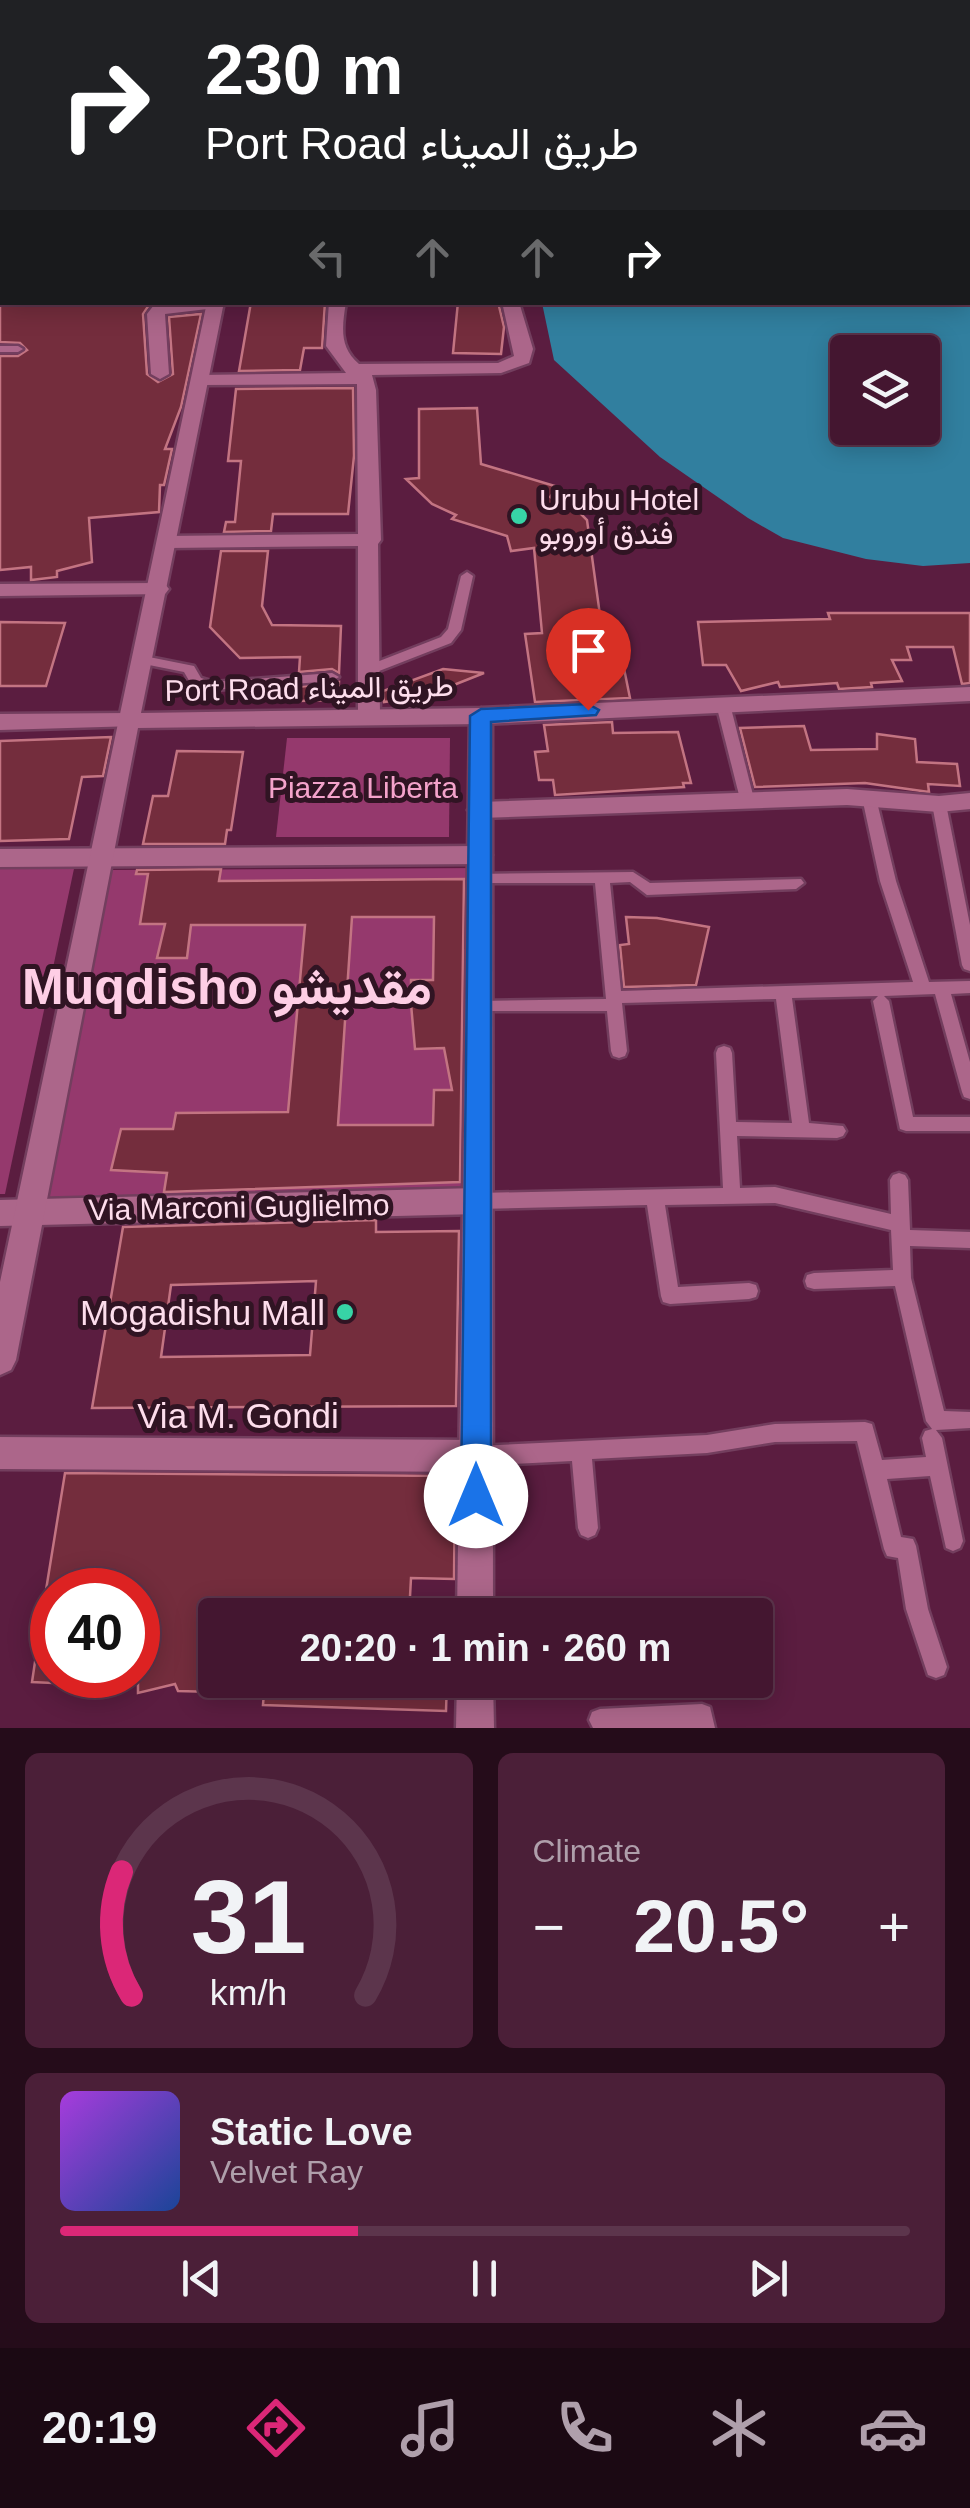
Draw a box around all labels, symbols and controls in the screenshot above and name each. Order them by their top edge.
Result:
text: 230 m [205,31,403,109]
icon: right [40,40,170,170]
text: Port Road طريق الميناء [205,118,639,169]
icon: left [300,230,355,285]
icon: ahead [405,230,460,285]
icon: ahead [510,230,565,285]
icon: right [615,230,670,285]
map controls [830,335,940,445]
button: layers [830,335,940,445]
place label: Urubu Hotel فندق أوروبو [539,483,699,552]
marker: Urubu Hotel فندق أوروبو [508,505,530,527]
pin [546,608,631,711]
icon: arrive [561,623,616,678]
street label: Port Road طريق الميناء [164,669,454,709]
park label: Piazza Liberta [268,771,458,804]
district label: Muqdisho مقديشو [22,959,432,1018]
street label: Via Marconi Guglielmo [88,1188,390,1226]
place label: Mogadishu Mall [80,1293,325,1332]
marker: Mogadishu Mall [334,1301,356,1323]
street label: Via M. Gondi [137,1396,339,1435]
position arrow [424,1444,528,1548]
speed limit sign: 40 [30,1568,160,1698]
text: 20:20 · 1 min · 260 m [300,1627,671,1669]
text: Climate [533,1833,641,1869]
text: 31 [191,1859,307,1975]
text: 20.5° [633,1884,809,1968]
text: − [533,1896,565,1958]
text: + [878,1896,910,1958]
text: km/h [210,1973,287,2013]
text: Static Love [210,2111,413,2153]
text: Velvet Ray [210,2154,363,2190]
icon: previous [174,2251,229,2306]
icon: pause [457,2251,512,2306]
icon: next [741,2251,796,2306]
icon: directions [241,2393,311,2463]
icon: music [395,2393,465,2463]
icon: phone [550,2393,620,2463]
icon: climate [704,2393,774,2463]
icon: car [858,2393,928,2463]
text: 20:19 [42,2402,157,2453]

